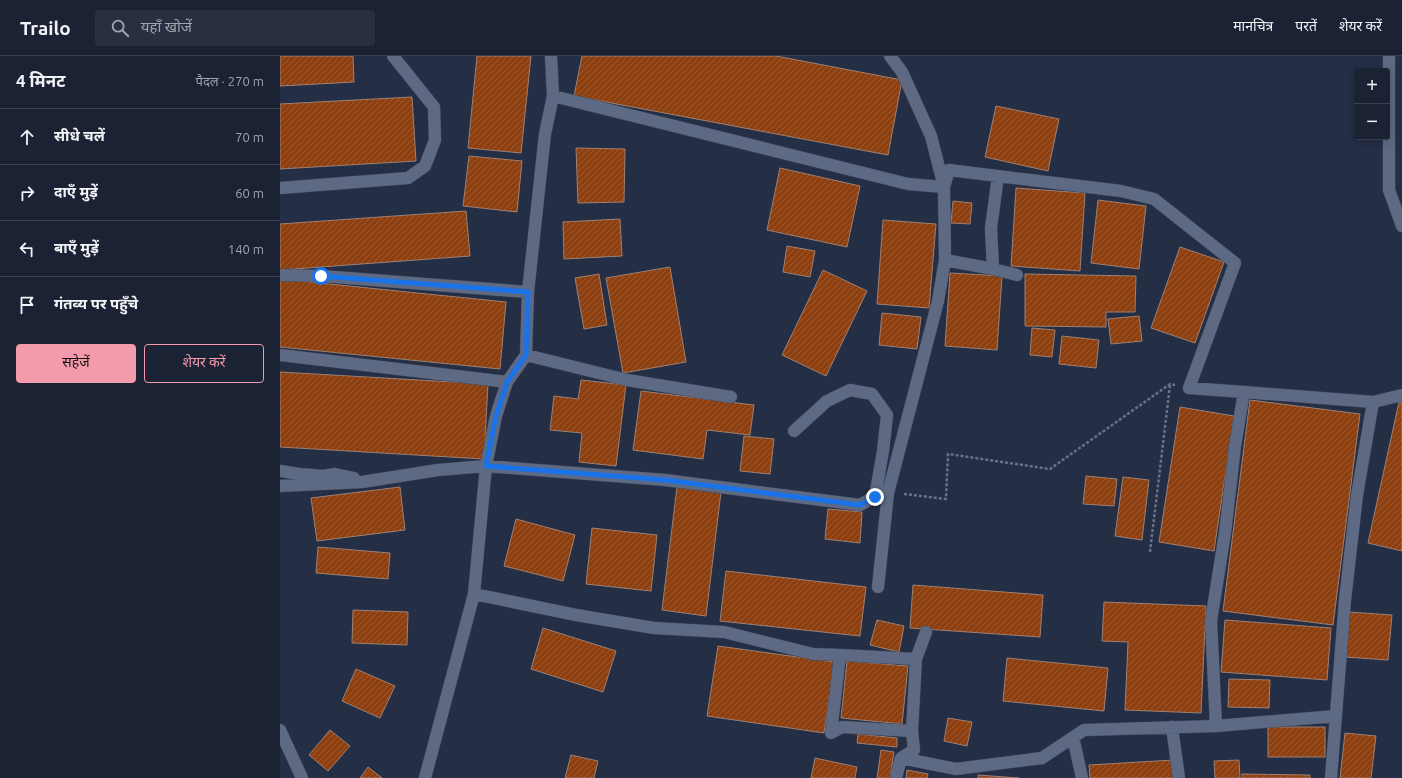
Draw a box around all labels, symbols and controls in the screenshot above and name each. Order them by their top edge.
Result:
search box [95,10,375,46]
text: Trailo [20,17,71,39]
icon: search [109,17,131,39]
text: यहाँ खोजें [141,18,192,35]
text: मानचित्र [1233,18,1273,34]
text: परतें [1295,18,1317,34]
text: शेयर करें [1339,18,1382,34]
map controls [1354,68,1390,140]
button: + [1354,68,1390,104]
text: 4 मिनट [16,71,65,90]
text: पैदल · 270 m [196,74,264,88]
button: − [1354,104,1390,140]
icon: ahead [16,126,38,148]
text: सीधे चलें [54,127,105,144]
text: 70 m [235,130,264,144]
icon: right [16,182,38,204]
text: दाएँ मुड़ें [54,183,98,200]
text: 60 m [235,186,264,200]
icon: left [16,238,38,260]
text: बाएँ मुड़ें [54,239,99,256]
text: 140 m [228,242,264,256]
route start [312,267,330,285]
icon: arrive [16,294,38,316]
text: गंतव्य पर पहुँचे [54,295,138,312]
button: सहेजें [16,344,136,383]
button: शेयर करें [144,344,264,383]
route end [866,488,884,506]

